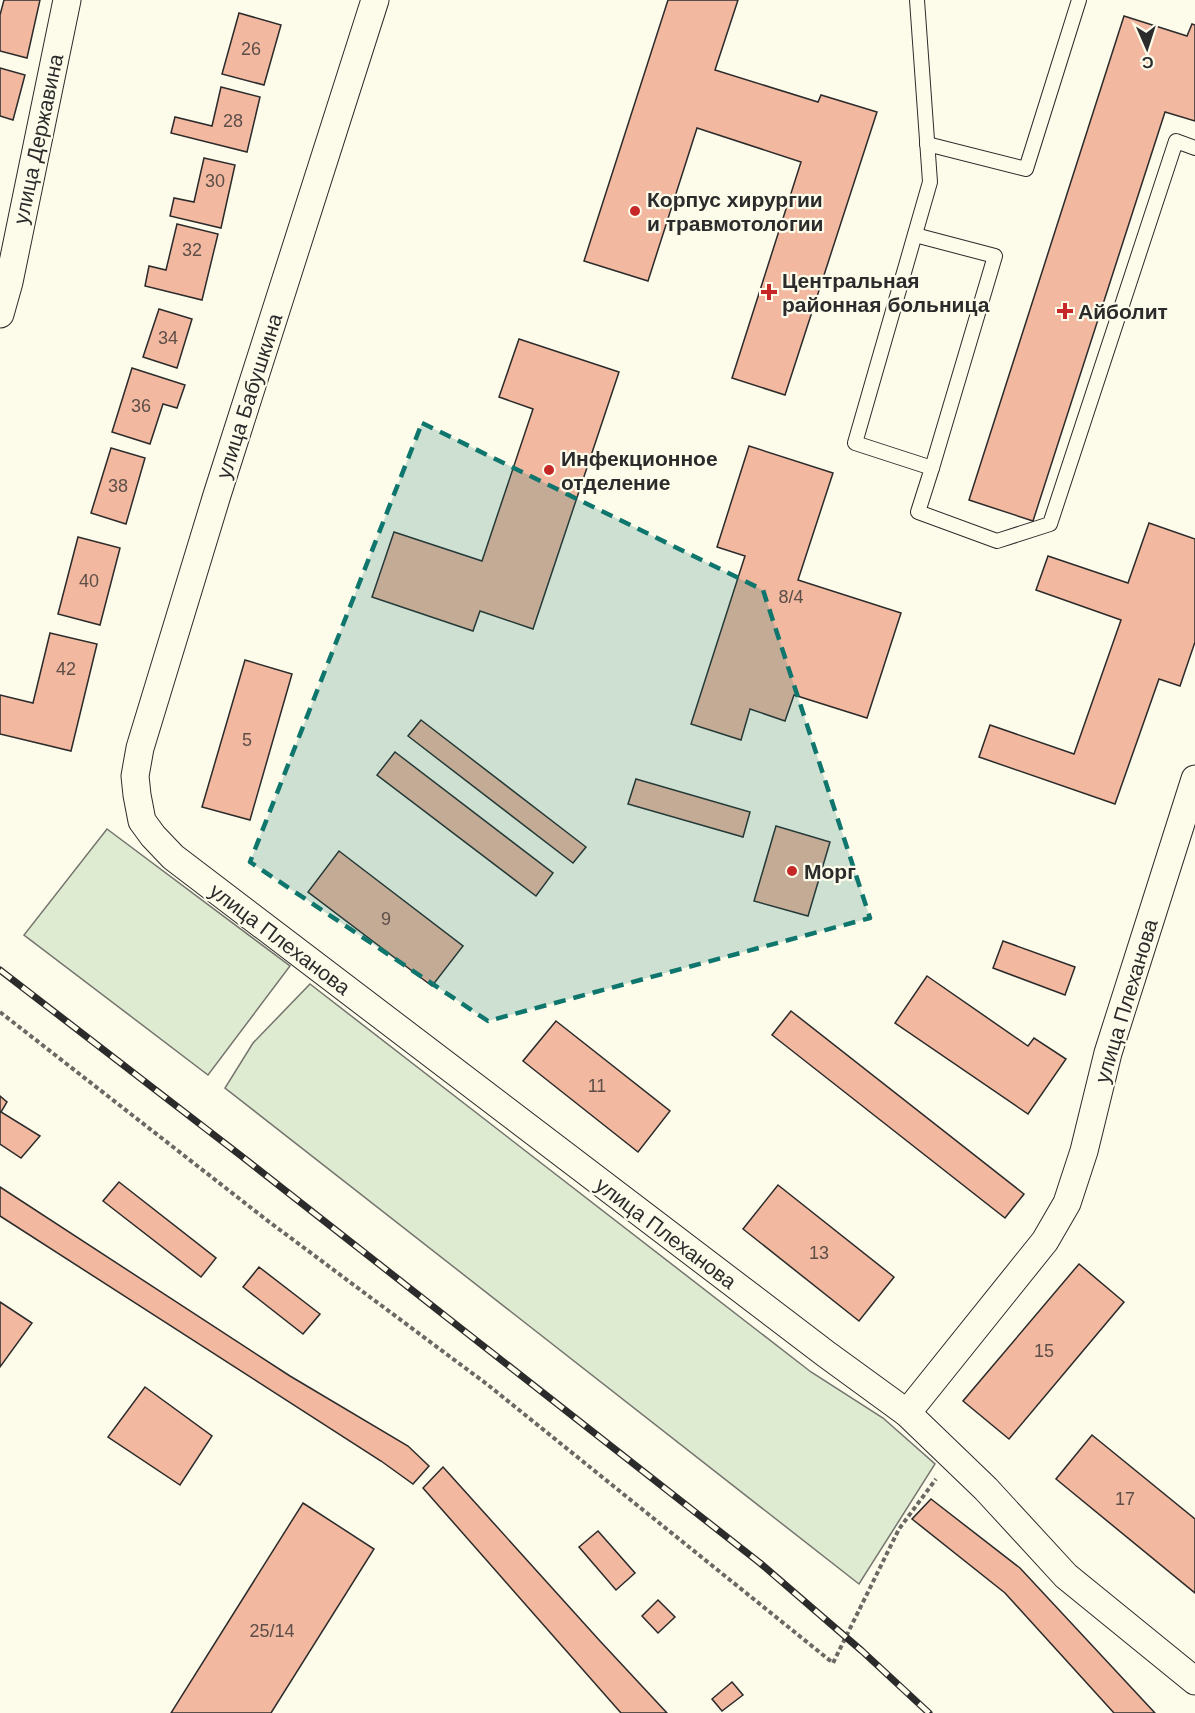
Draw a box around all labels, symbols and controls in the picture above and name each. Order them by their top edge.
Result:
north arrow [1117,18,1177,78]
house number: 26 [241,39,261,59]
street label: улица Державина [9,52,67,226]
text: С [1141,54,1154,71]
house number: 28 [223,111,243,131]
house number: 30 [205,171,225,191]
place label: Корпус хирургии и травмотологии [647,188,824,235]
marker: Корпус хирургии и травмотологии [628,204,642,218]
house number: 32 [182,240,202,260]
place label: Центральная районная больница [782,269,990,316]
marker: Центральная районная больница [760,283,778,301]
place label: Айболит [1078,300,1168,323]
marker: Айболит [1056,302,1074,320]
street label: улица Бабушкина [211,310,287,481]
house number: 34 [158,328,178,348]
house number: 36 [131,396,151,416]
place label: Инфекционное отделение [561,447,718,494]
marker: Инфекционное отделение [542,463,556,477]
house number: 38 [108,476,128,496]
house number: 40 [79,571,99,591]
house number: 8/4 [778,587,804,607]
house number: 42 [56,659,76,679]
house number: 5 [242,730,252,750]
place label: Морг [804,860,856,883]
marker: Морг [785,864,799,878]
street label: улица Плеханова [205,879,355,1000]
house number: 9 [381,909,391,929]
street label: улица Плеханова [1090,916,1162,1086]
house number: 11 [588,1076,606,1096]
street label: улица Плеханова [591,1173,741,1294]
house number: 13 [809,1243,829,1263]
house number: 15 [1034,1341,1054,1361]
house number: 17 [1115,1489,1135,1509]
house number: 25/14 [249,1621,295,1641]

